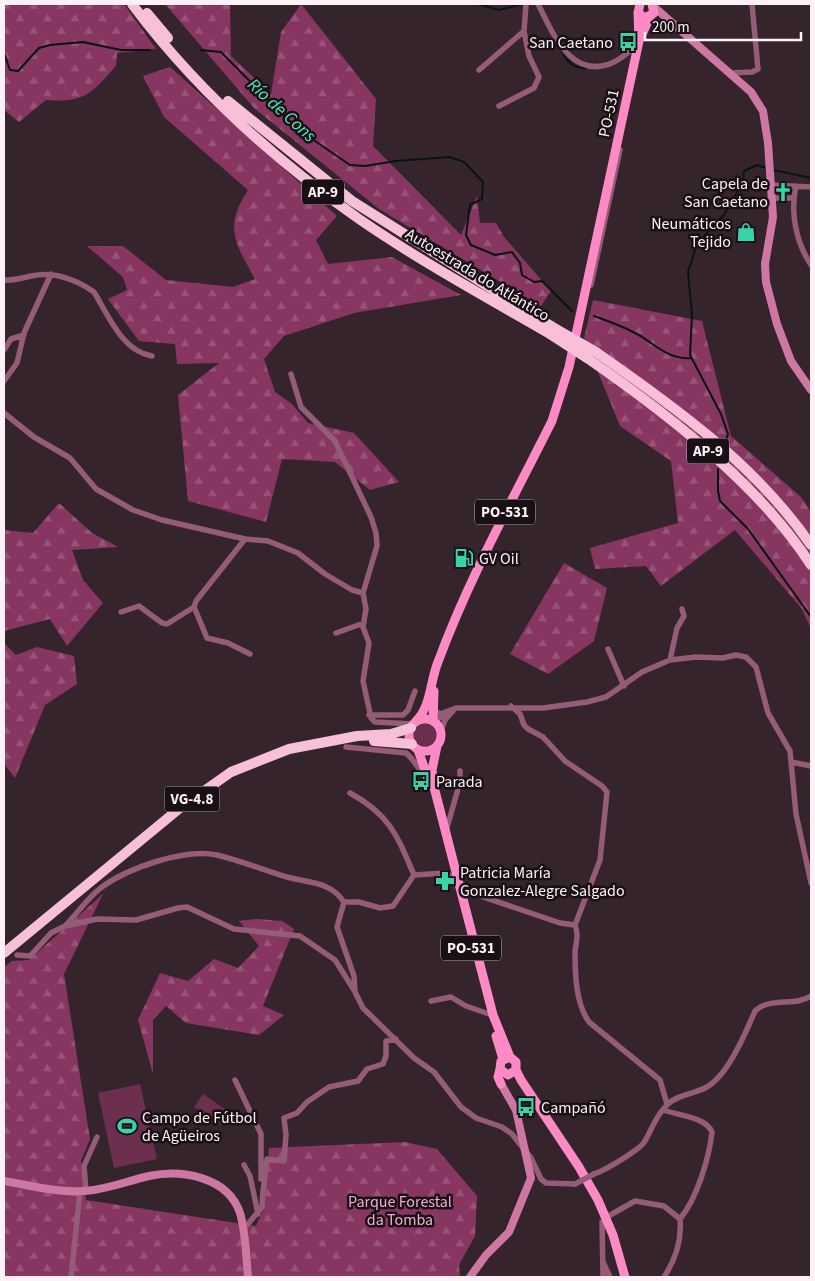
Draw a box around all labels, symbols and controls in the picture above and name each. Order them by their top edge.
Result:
scale bar [645,10,801,42]
text: 200 m [652,17,690,38]
bus stop icon: San Caetano [617,31,639,53]
place label: San Caetano [529,32,613,54]
water label: Río de Cons [242,73,322,148]
street label: PO-531 [593,87,625,139]
place label: Capela de San Caetano [684,173,768,213]
road number: AP-9 [302,180,344,204]
church icon: Capela de San Caetano [772,181,794,203]
place label: Neumáticos Tejido [651,213,731,253]
shop icon: Neumáticos Tejido [735,221,757,243]
street label: Autoestrada do Atlántico [401,223,554,327]
road number: AP-9 [687,438,729,464]
road number: PO-531 [475,500,535,524]
fuel station icon: GV Oil [453,547,475,569]
place label: GV Oil [479,548,519,570]
bus stop icon: Parada [410,770,432,792]
place label: Parada [436,771,483,793]
road number: VG-4.8 [164,786,220,812]
place label: Patricia María Gonzalez-Alegre Salgado [460,862,625,902]
pharmacy icon: Patricia María Gonzalez-Alegre Salgado [434,870,456,892]
road number: PO-531 [441,936,501,960]
bus stop icon: Campañó [515,1096,537,1118]
place label: Campañó [541,1097,606,1119]
place label: Campo de Fútbol de Agüeiros [142,1107,257,1147]
sports icon: Campo de Fútbol de Agüeiros [116,1115,138,1137]
park label: Parque Forestal da Tomba [348,1191,452,1231]

